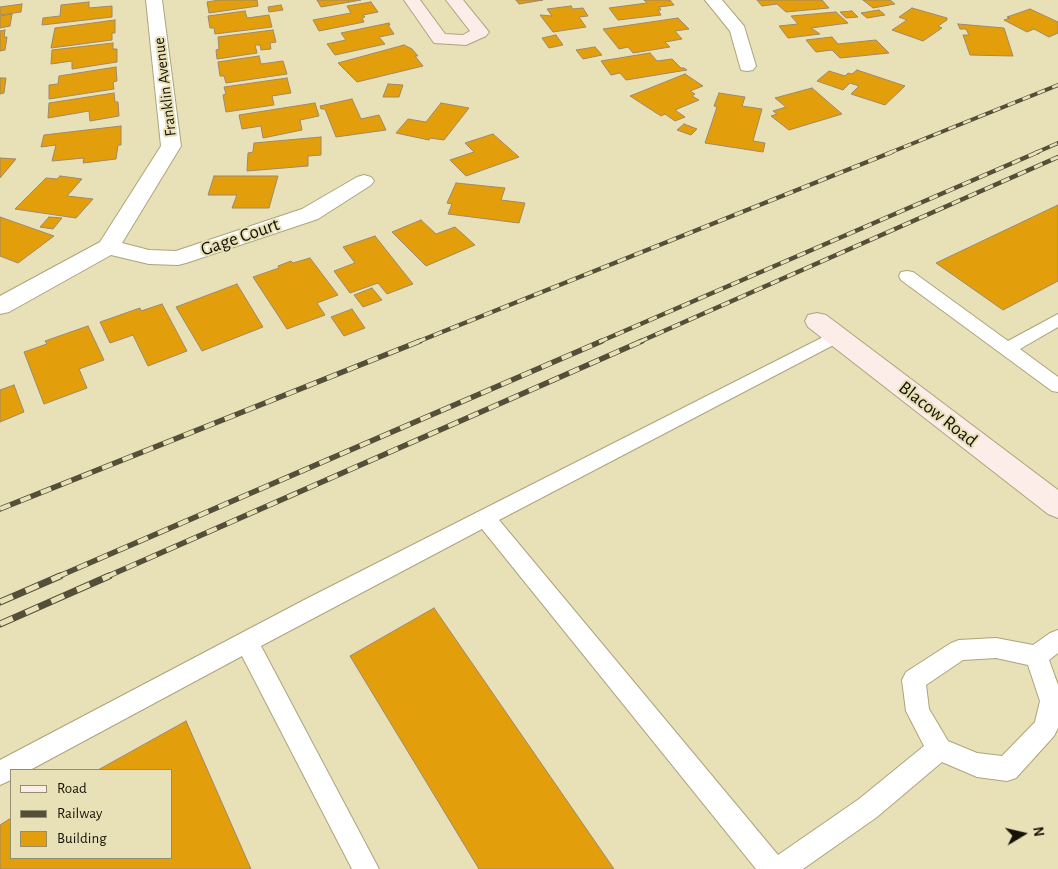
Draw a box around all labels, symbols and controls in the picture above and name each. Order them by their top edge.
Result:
street label: Franklin Avenue [149,36,181,138]
street label: Gage Court [198,213,282,261]
street label: Blacow Road [894,376,982,452]
legend [10,769,172,859]
text: Road [57,781,87,796]
text: Railway [57,806,102,821]
north arrow [998,809,1048,859]
text: N [1030,826,1045,838]
text: Building [57,831,107,846]

